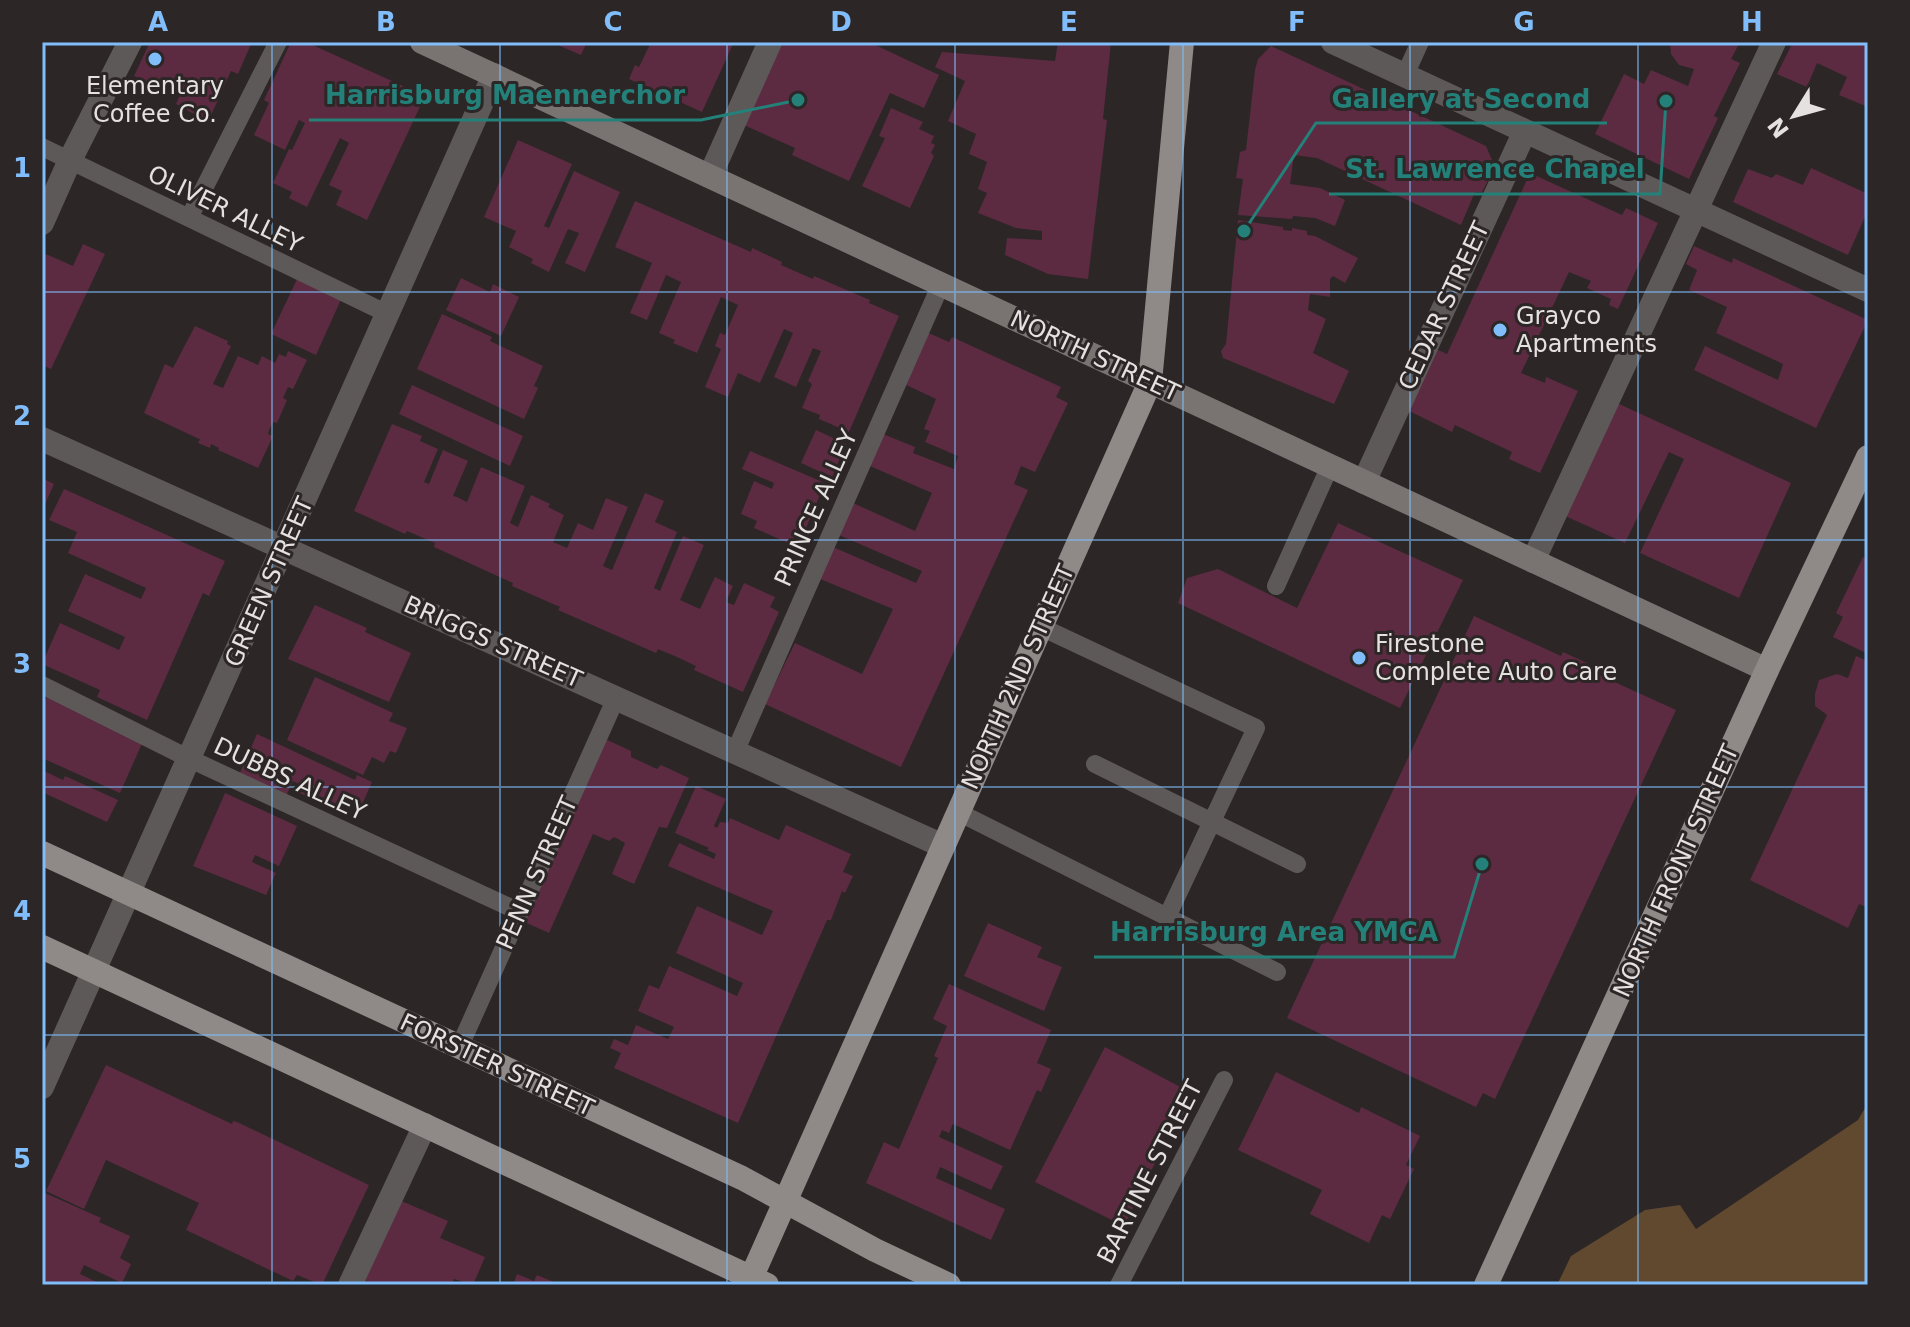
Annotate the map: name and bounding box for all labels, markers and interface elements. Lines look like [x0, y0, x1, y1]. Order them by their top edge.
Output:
text: A [148, 7, 168, 37]
text: B [376, 7, 396, 37]
text: C [603, 7, 623, 37]
text: D [830, 7, 852, 37]
text: E [1060, 7, 1078, 37]
text: F [1288, 7, 1306, 37]
text: G [1513, 7, 1535, 37]
text: H [1741, 7, 1763, 37]
marker: Elementary Coffee Co. [146, 50, 164, 68]
callout: Harrisburg Maennerchor [309, 70, 701, 120]
place label: Elementary Coffee Co. [86, 72, 224, 128]
callout: Gallery at Second [1316, 73, 1607, 123]
north arrow [1754, 76, 1834, 156]
text: Harrisburg Maennerchor [325, 80, 685, 110]
text: Gallery at Second [1332, 84, 1590, 114]
text: N [1763, 113, 1794, 143]
callout: St. Lawrence Chapel [1329, 144, 1660, 194]
text: 1 [13, 153, 31, 183]
text: St. Lawrence Chapel [1345, 154, 1645, 184]
street label: OLIVER ALLEY [143, 160, 307, 259]
street label: CEDAR STREET [1393, 217, 1495, 395]
place label: Grayco Apartments [1516, 302, 1657, 358]
street label: NORTH STREET [1006, 305, 1184, 408]
marker: Grayco Apartments [1491, 321, 1509, 339]
text: 2 [13, 401, 31, 431]
street label: PRINCE ALLEY [769, 425, 863, 591]
street label: GREEN STREET [219, 493, 319, 671]
street label: NORTH 2ND STREET [956, 560, 1080, 794]
street label: BRIGGS STREET [400, 590, 587, 694]
place label: Firestone Complete Auto Care [1375, 630, 1617, 686]
text: 3 [13, 649, 31, 679]
marker: Firestone Complete Auto Care [1350, 649, 1368, 667]
street label: DUBBS ALLEY [210, 732, 371, 827]
street label: NORTH FRONT STREET [1608, 740, 1745, 1002]
street label: PENN STREET [491, 792, 583, 954]
text: 4 [13, 896, 31, 926]
callout: Harrisburg Area YMCA [1094, 907, 1454, 957]
text: Harrisburg Area YMCA [1110, 917, 1438, 947]
street label: FORSTER STREET [396, 1008, 599, 1122]
street label: BARTINE STREET [1092, 1075, 1208, 1268]
text: 5 [13, 1144, 31, 1174]

